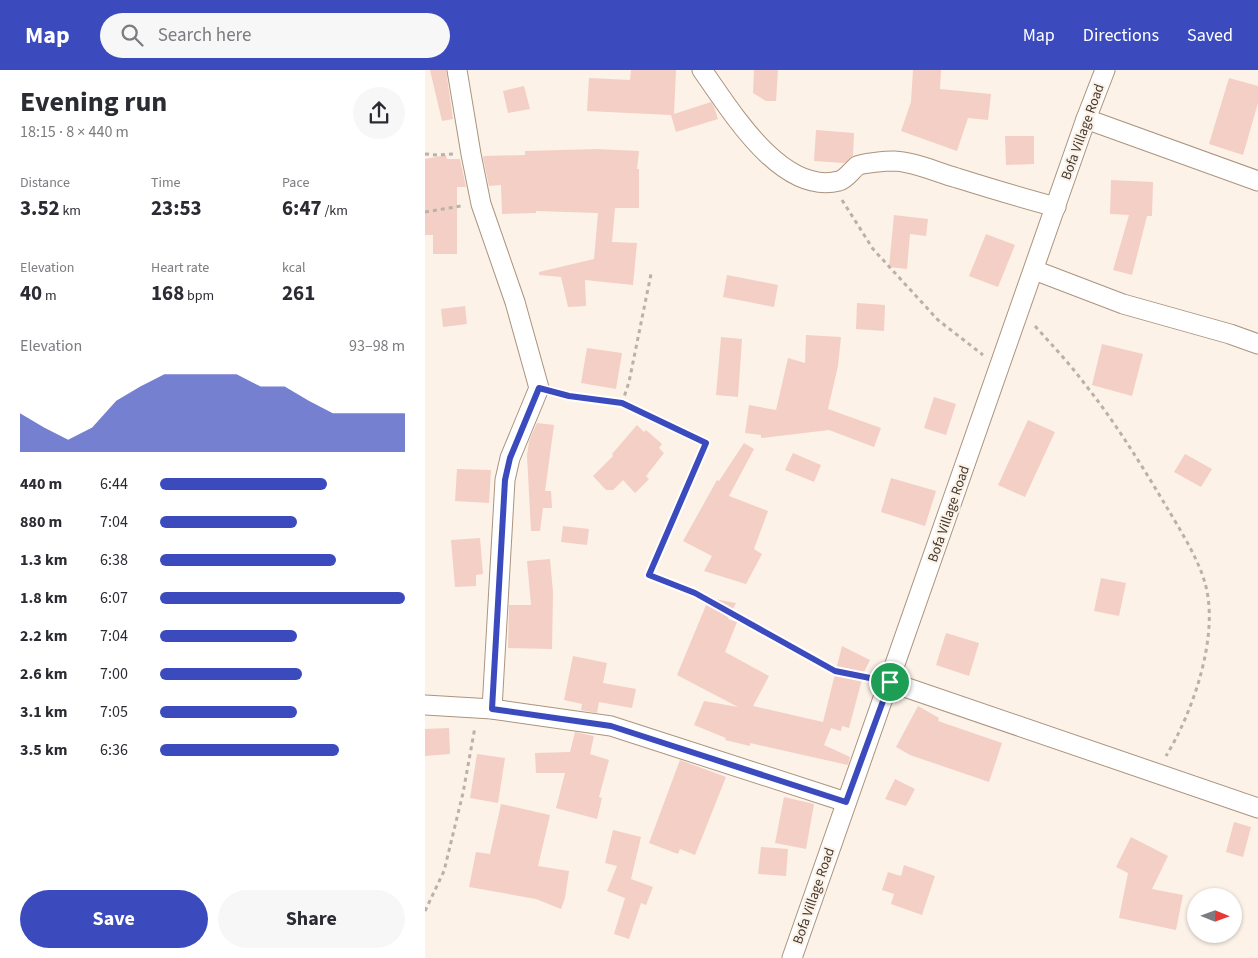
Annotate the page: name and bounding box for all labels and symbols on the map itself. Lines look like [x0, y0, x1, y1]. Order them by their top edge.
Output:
street label: Bofa Village Road [1056, 81, 1110, 183]
street label: Bofa Village Road [923, 463, 975, 565]
pin [869, 661, 911, 703]
street label: Bofa Village Road [788, 845, 840, 947]
north arrow [1187, 888, 1243, 942]

